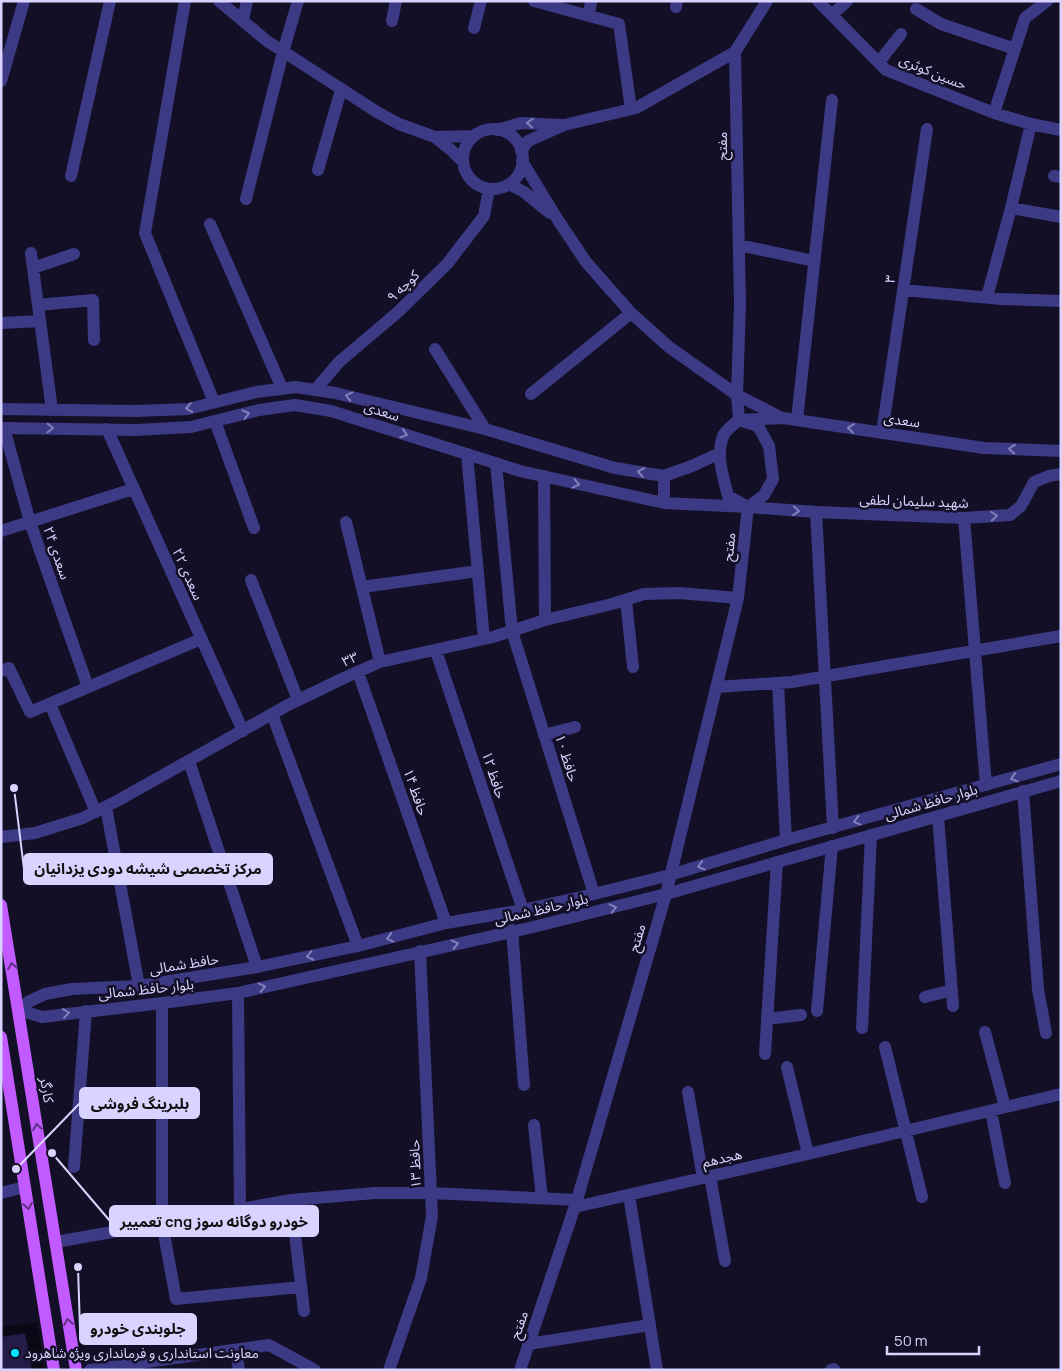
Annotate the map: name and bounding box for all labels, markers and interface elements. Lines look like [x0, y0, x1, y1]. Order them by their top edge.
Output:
street label: حسین کوثری [897, 49, 970, 94]
one-way arrow [526, 118, 534, 129]
street label: مفتح [712, 132, 733, 160]
street label: کوچه ۹ [382, 265, 424, 307]
street label: ۳ [880, 274, 899, 284]
one-way arrow [344, 391, 353, 402]
street label: سعدی [362, 396, 402, 425]
one-way arrow [185, 402, 194, 412]
street label: سعدی [883, 408, 921, 431]
one-way arrow [241, 409, 249, 419]
one-way arrow [46, 423, 54, 433]
one-way arrow [847, 423, 855, 434]
one-way arrow [399, 428, 407, 438]
one-way arrow [1008, 444, 1016, 455]
one-way arrow [637, 468, 645, 478]
one-way arrow [572, 478, 581, 488]
street label: شهید سلیمان لطفی [859, 489, 969, 512]
one-way arrow [793, 505, 801, 516]
one-way arrow [990, 511, 998, 522]
street label: سعدی ۲۴ [40, 524, 75, 582]
street label: مفتح [718, 532, 741, 562]
street label: سعدی ۲۲ [169, 545, 208, 603]
street label: ۳۳ [339, 647, 361, 670]
street label: حافظ ۱۰ [551, 732, 584, 784]
street label: حافظ ۱۲ [478, 749, 511, 801]
street label: حافظ ۱۴ [400, 766, 433, 818]
one-way arrow [1010, 772, 1018, 782]
street label: بلوار حافظ شمالی [882, 779, 980, 824]
one-way arrow [854, 816, 862, 826]
callout: مرکز تخصصی شیشه دودی یزدانیان [24, 854, 272, 884]
text: مرکز تخصصی شیشه دودی یزدانیان [34, 858, 262, 879]
one-way arrow [697, 860, 706, 870]
street label: بلوار حافظ شمالی [492, 888, 590, 929]
one-way arrow [609, 903, 617, 913]
street label: مفتح [623, 922, 652, 955]
one-way arrow [385, 932, 394, 943]
one-way arrow [450, 939, 459, 950]
street label: حافظ شمالی [148, 949, 220, 978]
one-way arrow [306, 950, 314, 961]
one-way arrow [7, 962, 17, 970]
street label: بلوار حافظ شمالی [97, 974, 195, 1003]
one-way arrow [258, 982, 266, 993]
one-way arrow [62, 1009, 71, 1019]
street label: کارگر [36, 1075, 59, 1104]
callout: بلبرینگ فروشی [80, 1088, 199, 1118]
text: بلبرینگ فروشی [91, 1093, 189, 1114]
one-way arrow [33, 1122, 43, 1131]
street label: حافظ ۱۳ [404, 1139, 425, 1189]
street label: هجدهم [700, 1144, 744, 1173]
one-way arrow [23, 1202, 33, 1211]
callout: تعمییر cng خودرو دوگانه سوز [110, 1206, 318, 1236]
text: تعمییر cng خودرو دوگانه سوز [119, 1211, 309, 1232]
street label: مفتح [505, 1308, 534, 1342]
callout: جلوبندی خودرو [80, 1314, 196, 1344]
one-way arrow [64, 1317, 74, 1326]
text: جلوبندی خودرو [90, 1318, 186, 1339]
scale bar [887, 1324, 980, 1356]
text: 50 m [894, 1330, 928, 1351]
place label: معاونت استانداری و فرمانداری ویژه شاهرود [25, 1343, 259, 1362]
marker: معاونت استانداری و فرمانداری ویژه شاهرود [9, 1347, 21, 1359]

